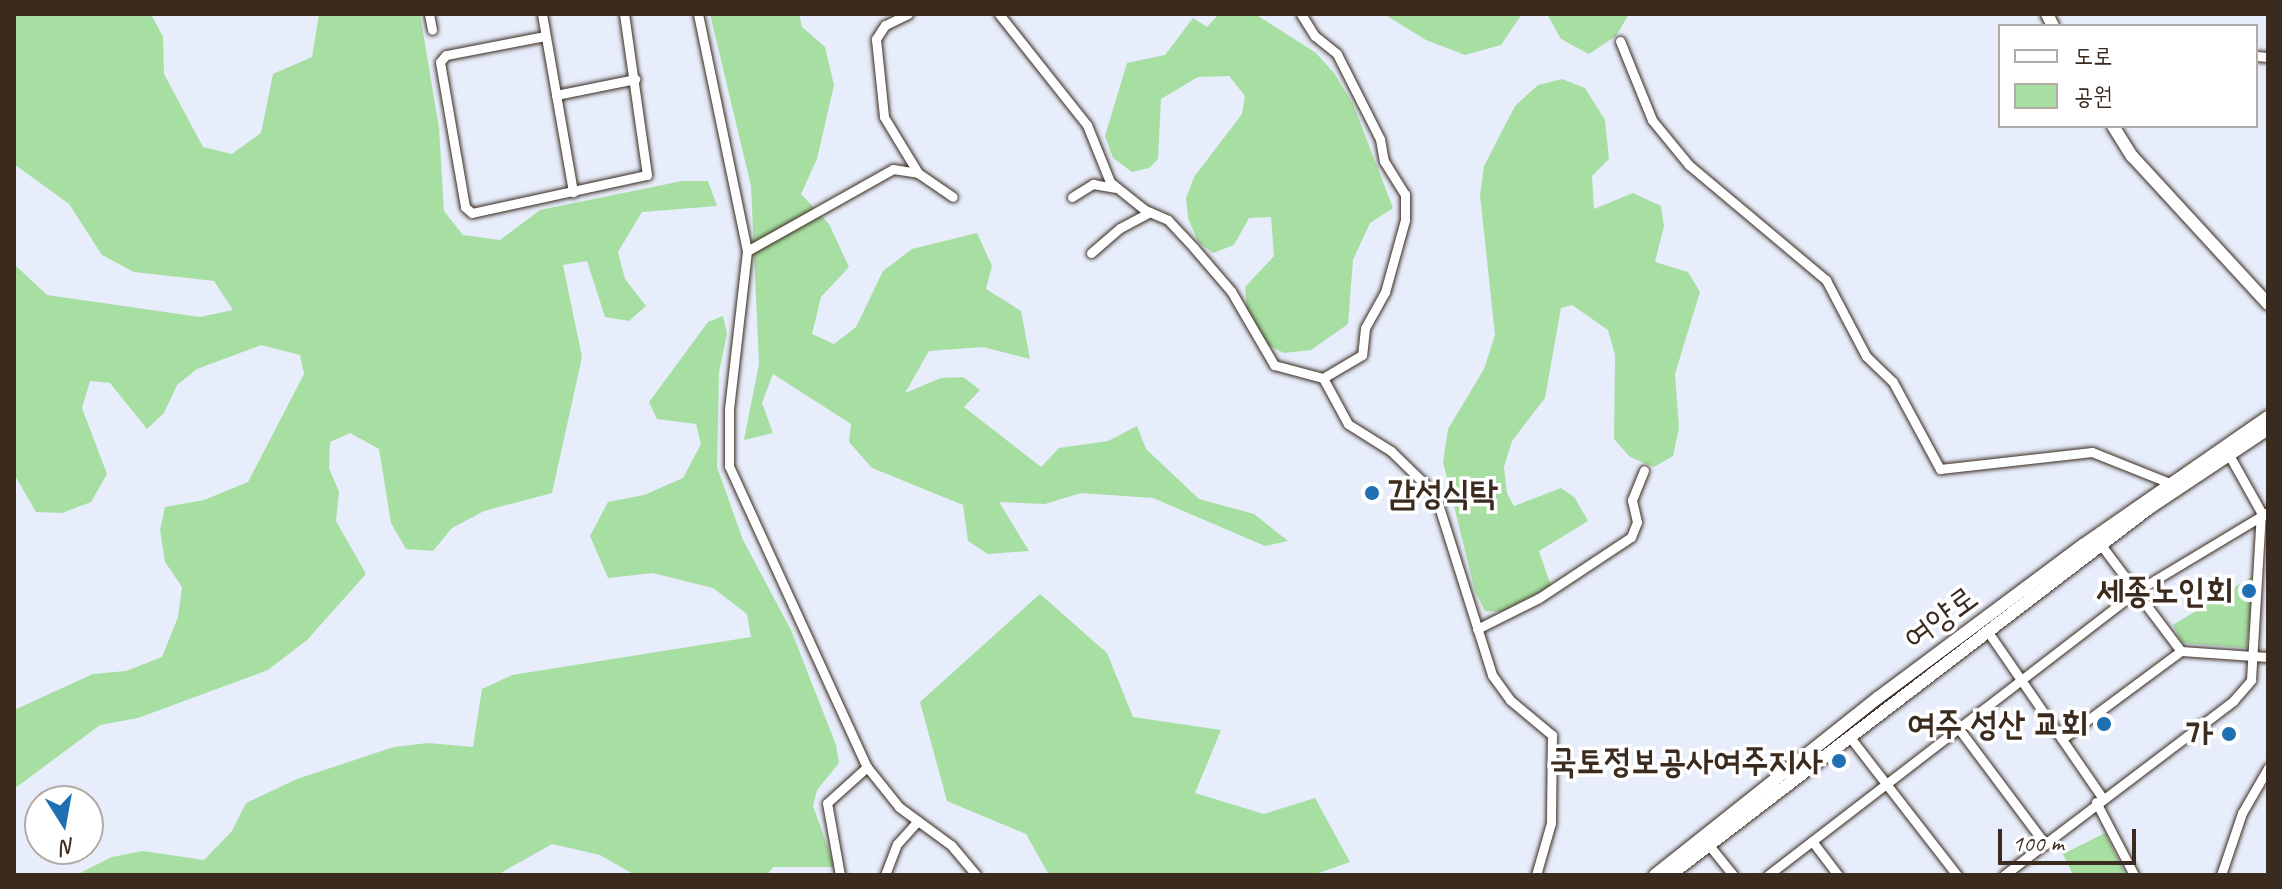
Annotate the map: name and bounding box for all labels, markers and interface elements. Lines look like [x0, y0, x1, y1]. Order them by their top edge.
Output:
legend [1998, 24, 2258, 128]
text: 도로 [2074, 41, 2113, 71]
text: 공원 [2074, 81, 2113, 111]
place label: 감성식탁 [1388, 473, 1497, 513]
marker: 감성식탁 [1363, 484, 1381, 502]
place label: 세종노인회 [2096, 571, 2233, 611]
street label: 여양로 [1895, 576, 1985, 658]
marker: 세종노인회 [2240, 582, 2258, 600]
place label: 여주 성산 교회 [1907, 704, 2088, 744]
place label: 가 [2186, 714, 2213, 754]
marker: 여주 성산 교회 [2095, 715, 2113, 733]
marker: 가 [2220, 725, 2238, 743]
place label: 국토정보공사여주지사 [1549, 741, 1823, 781]
marker: 국토정보공사여주지사 [1830, 752, 1848, 770]
north arrow [24, 785, 104, 865]
scale bar [2002, 813, 2140, 863]
text: 100 m [2012, 828, 2064, 858]
text: N [59, 832, 78, 862]

